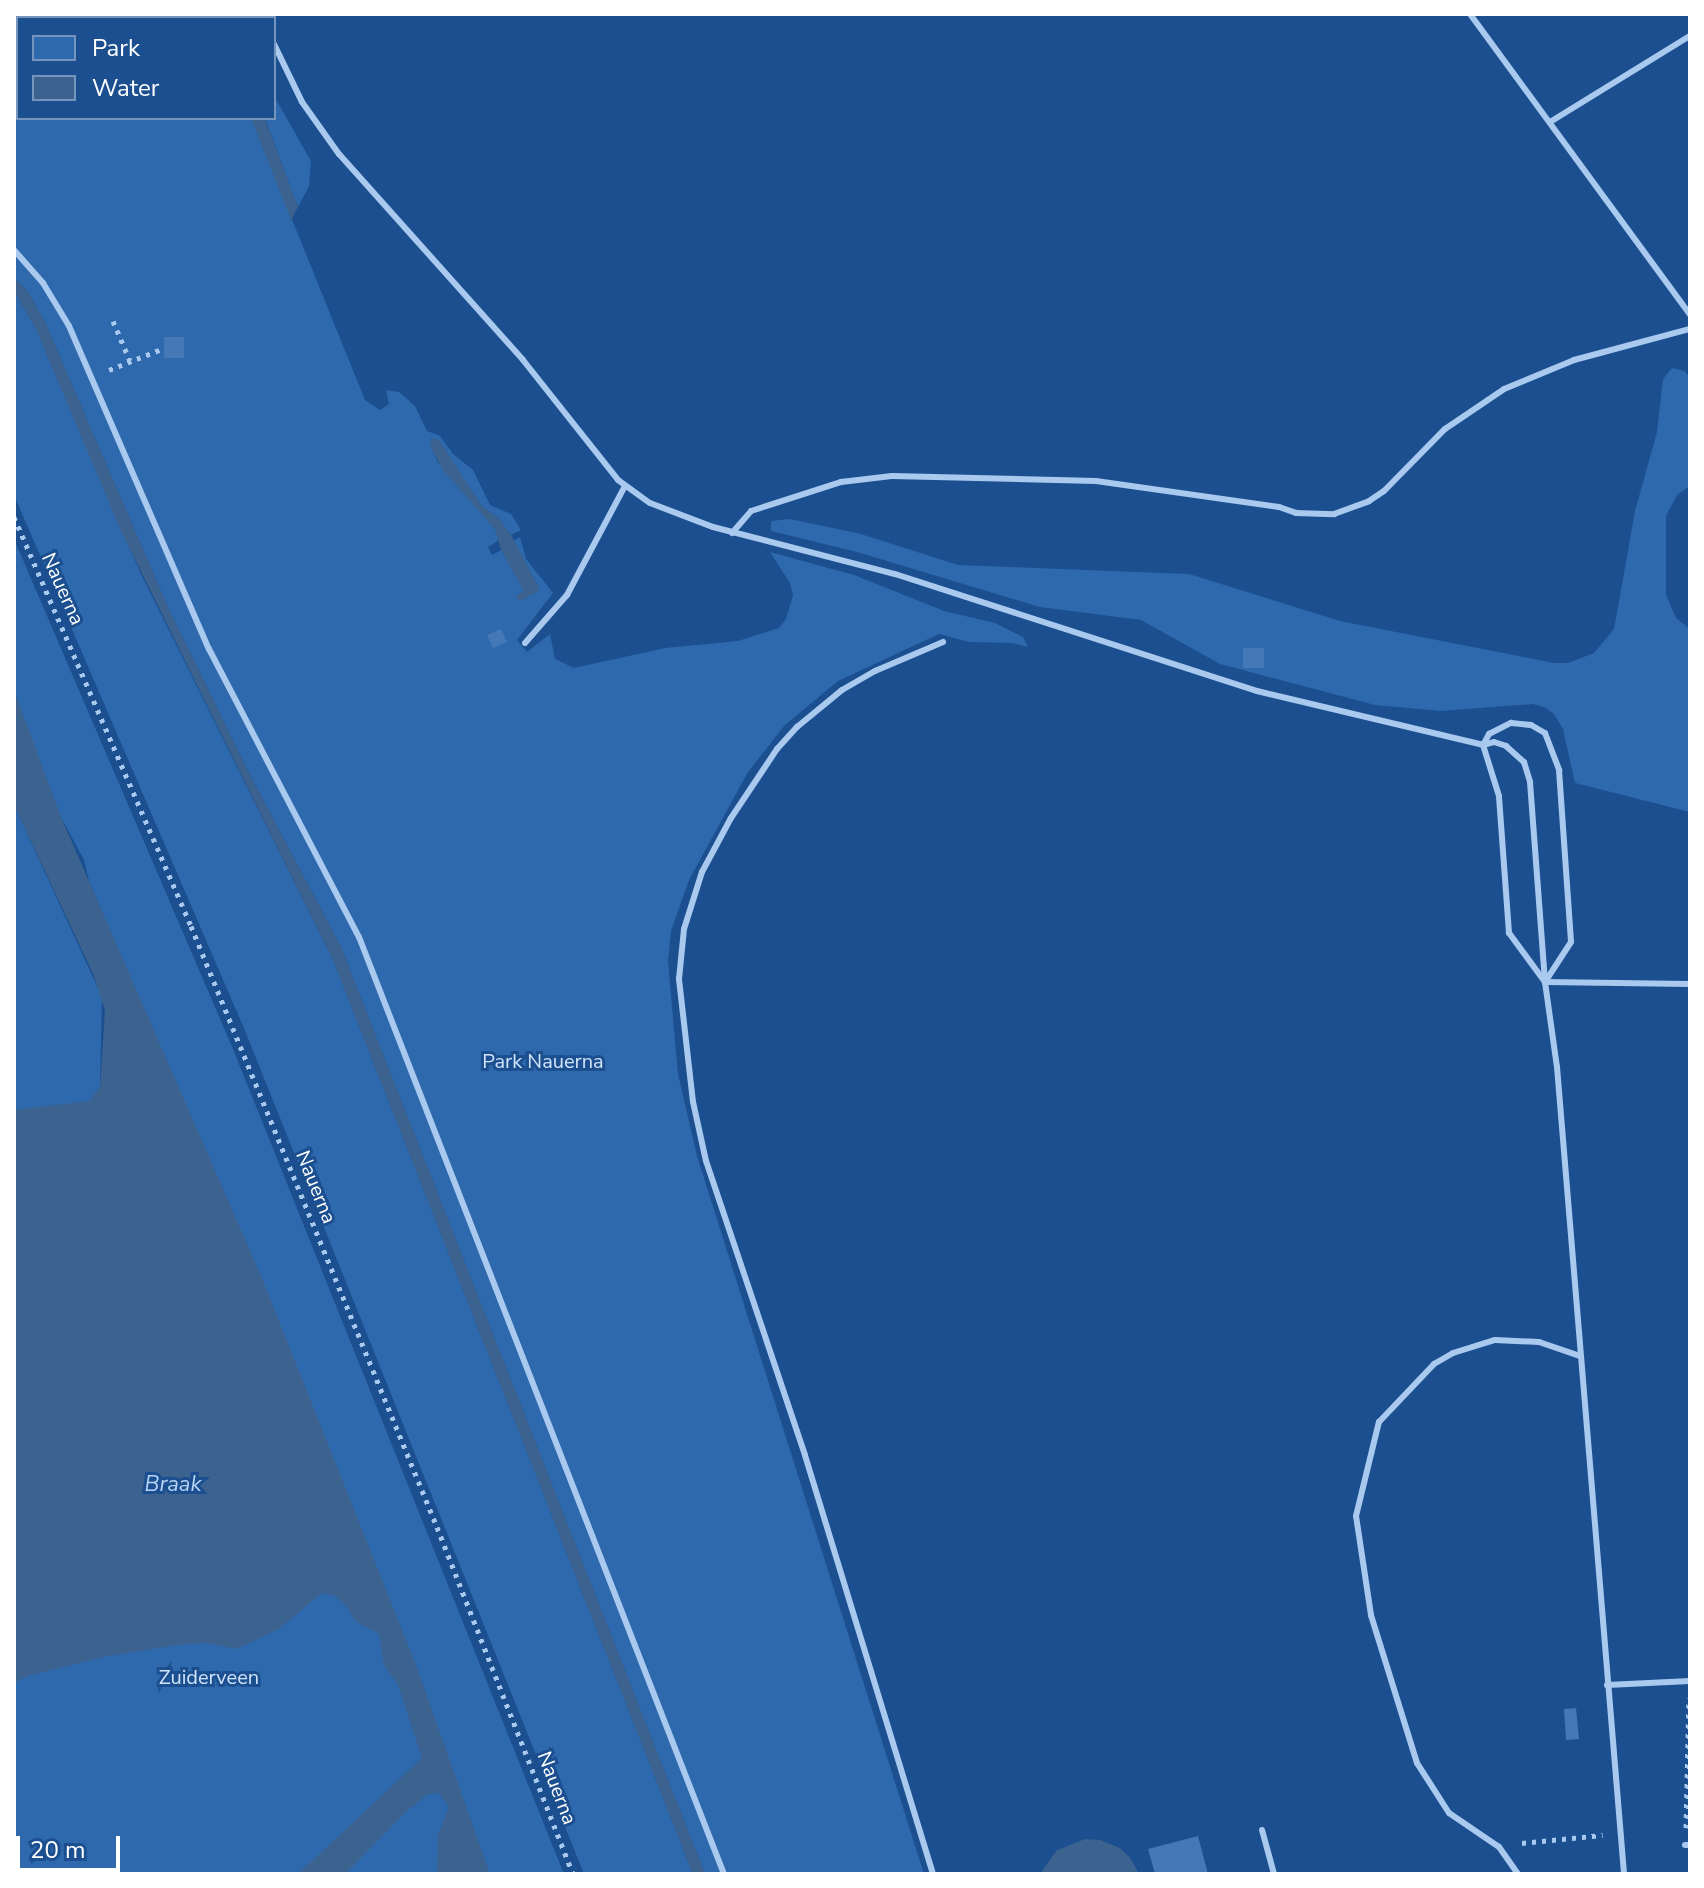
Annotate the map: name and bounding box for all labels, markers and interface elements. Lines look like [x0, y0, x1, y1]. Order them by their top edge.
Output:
legend [16, 16, 276, 120]
text: Park [92, 32, 140, 64]
text: Water [92, 72, 159, 104]
street label: Nauerna [37, 549, 89, 629]
park label: Park Nauerna [482, 1049, 604, 1073]
street label: Nauerna [291, 1147, 341, 1227]
water label: Braak [145, 1472, 201, 1498]
park label: Zuiderveen [159, 1665, 259, 1689]
street label: Nauerna [532, 1748, 582, 1828]
scale bar [20, 1820, 124, 1870]
text: 20 m [30, 1834, 86, 1866]

